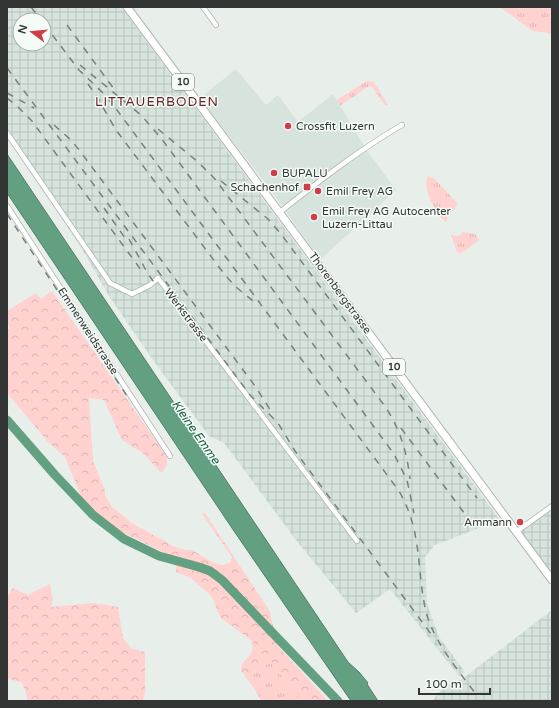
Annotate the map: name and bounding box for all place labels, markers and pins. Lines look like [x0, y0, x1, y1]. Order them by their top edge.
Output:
place label: Crossfit Luzern [296, 120, 375, 133]
marker: Crossfit Luzern [283, 121, 293, 131]
place label: BUPALU [282, 167, 328, 180]
marker: BUPALU [269, 168, 279, 178]
place label: Schachenhof [230, 181, 300, 194]
marker: Schachenhof [302, 182, 312, 192]
place label: Emil Frey AG [326, 185, 393, 198]
marker: Emil Frey AG [313, 186, 323, 196]
place label: Emil Frey AG Autocenter Luzern-Littau [322, 205, 452, 231]
marker: Emil Frey AG Autocenter Luzern-Littau [309, 212, 319, 222]
place label: Ammann [464, 516, 512, 529]
marker: Ammann [515, 517, 525, 527]

